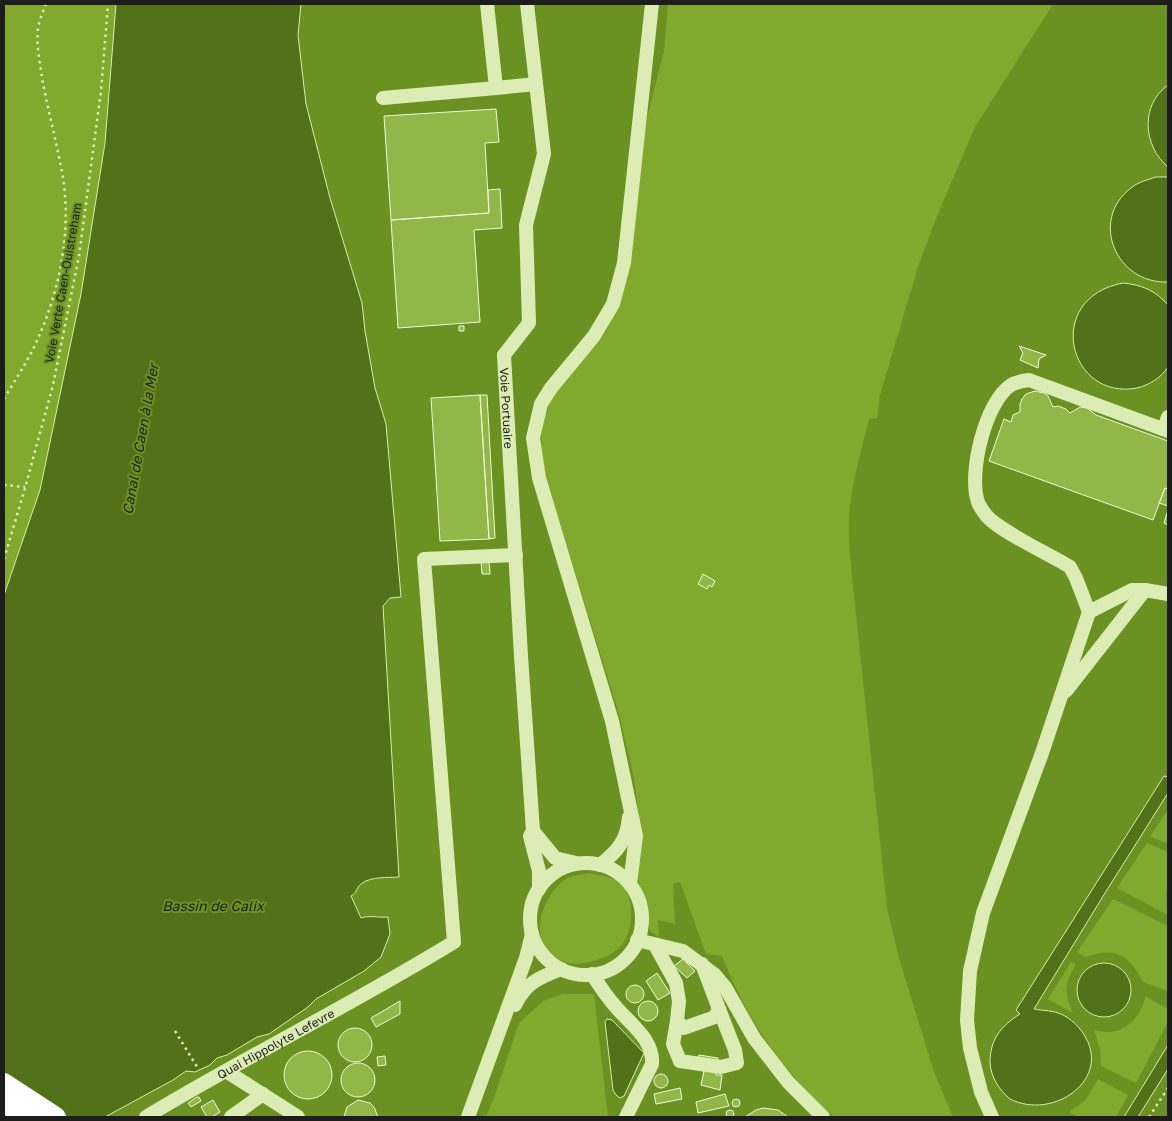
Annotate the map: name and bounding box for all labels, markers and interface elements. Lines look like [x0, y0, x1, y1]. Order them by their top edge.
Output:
street label: Voie Verte Caen-Ouistreham [42, 202, 84, 364]
water label: Canal de Caen à la Mer [118, 360, 162, 516]
street label: Voie Portuaire [497, 367, 517, 449]
water label: Bassin de Calix [162, 897, 266, 914]
street label: Quai Hippolyte Lefevre [214, 1005, 337, 1082]

